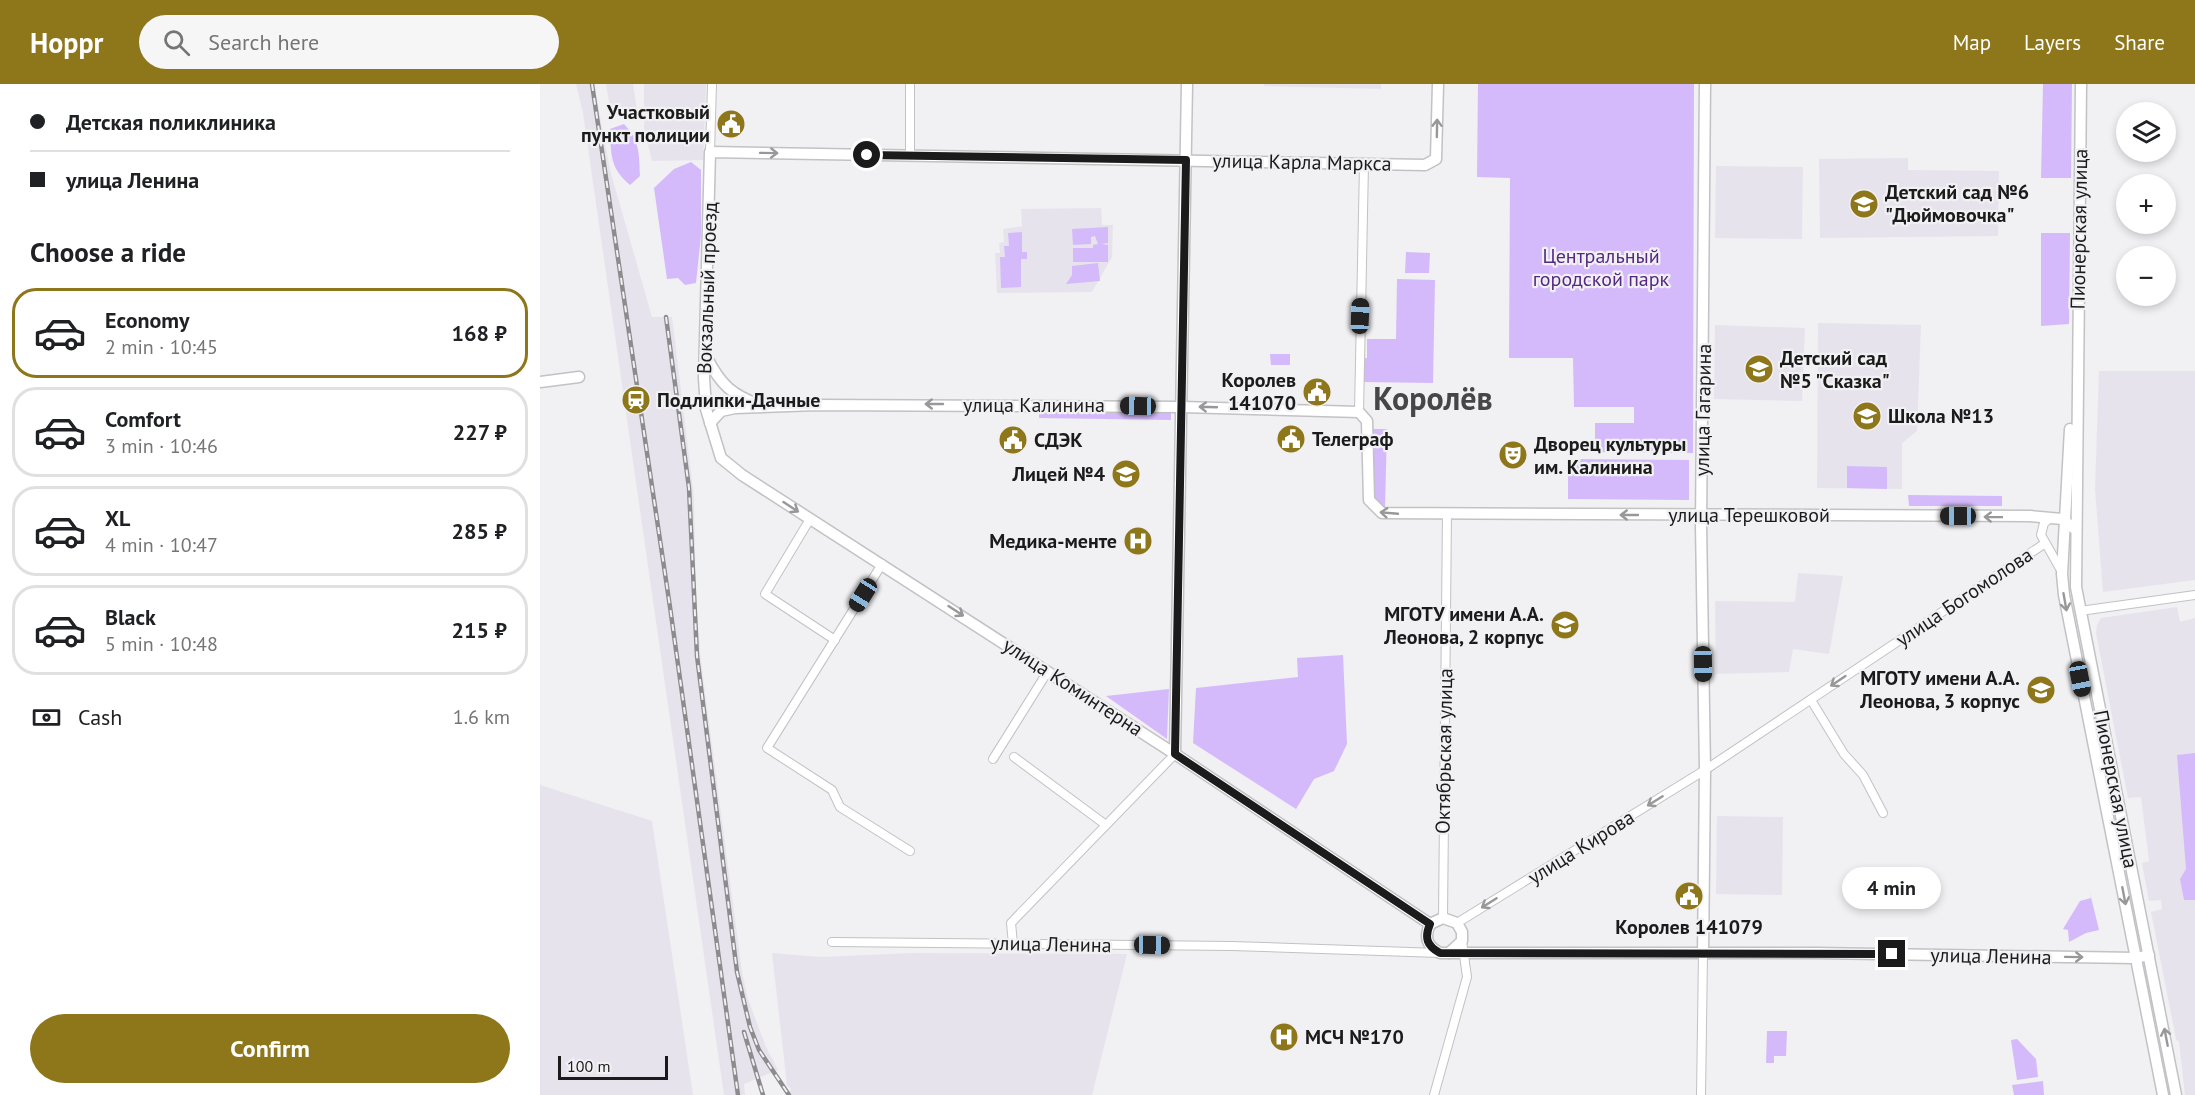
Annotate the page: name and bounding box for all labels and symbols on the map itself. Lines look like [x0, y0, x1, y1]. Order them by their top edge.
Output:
place label: Участковый пункт полиции [581, 99, 710, 148]
public building icon: Участковый пункт полиции [715, 108, 747, 140]
one-way arrow [1431, 118, 1443, 138]
route start [853, 141, 880, 168]
one-way arrow [758, 147, 778, 159]
street label: улица Карла Маркса [1212, 147, 1392, 177]
street label: Пионерская улица [2065, 148, 2093, 310]
place label: Детский сад №6 "Дюймовочка" [1885, 179, 2029, 228]
school or university icon: Детский сад №6 "Дюймовочка" [1848, 188, 1880, 220]
street label: Вокзальный проезд [691, 201, 723, 375]
park label: Центральный городской парк [1533, 243, 1670, 292]
car [1350, 298, 1370, 334]
street label: улица Гагарина [1689, 344, 1717, 476]
place label: Детский сад №5 "Сказка" [1780, 345, 1890, 394]
school or university icon: Детский сад №5 "Сказка" [1743, 353, 1775, 385]
place label: Королев 141070 [1221, 367, 1296, 416]
public building icon: Королев 141070 [1301, 376, 1333, 408]
district label: Королёв [1373, 377, 1493, 419]
station icon: Подлипки-Дачные [620, 384, 652, 416]
place label: Подлипки-Дачные [657, 387, 821, 413]
street label: улица Калинина [963, 392, 1105, 418]
car [1120, 397, 1156, 415]
one-way arrow [924, 398, 944, 410]
school or university icon: Школа №13 [1851, 400, 1883, 432]
one-way arrow [1198, 402, 1218, 413]
place label: Школа №13 [1888, 403, 1994, 429]
public building icon: Телеграф [1275, 423, 1307, 455]
public building icon: СДЭК [997, 424, 1029, 456]
place label: Телеграф [1312, 426, 1393, 452]
place label: СДЭК [1034, 427, 1083, 453]
place label: Дворец культуры им. Калинина [1534, 431, 1686, 480]
theatre icon: Дворец культуры им. Калинина [1497, 439, 1529, 471]
school or university icon: Лицей №4 [1110, 458, 1142, 490]
place label: Лицей №4 [1011, 461, 1106, 487]
one-way arrow [782, 501, 799, 513]
street label: улица Терешковой [1668, 502, 1830, 528]
one-way arrow [1380, 507, 1399, 518]
car [1940, 507, 1976, 525]
one-way arrow [1619, 509, 1639, 521]
one-way arrow [1983, 511, 2003, 522]
hospital icon: Медика-менте [1122, 525, 1154, 557]
place label: Медика-менте [989, 528, 1117, 554]
street label: улица Богомолова [1890, 542, 2038, 652]
car [846, 575, 880, 615]
one-way arrow [2060, 592, 2071, 612]
place label: МГОТУ имени А.А. Леонова, 2 корпус [1383, 601, 1544, 650]
one-way arrow [947, 605, 964, 618]
school or university icon: МГОТУ имени А.А. Леонова, 2 корпус [1549, 609, 1581, 641]
street label: улица Коминтерна [998, 632, 1148, 742]
car [1694, 646, 1712, 682]
car [2068, 660, 2092, 698]
place label: МГОТУ имени А.А. Леонова, 3 корпус [1859, 665, 2020, 714]
street label: Октябрьская улица [1430, 668, 1458, 834]
school or university icon: МГОТУ имени А.А. Леонова, 3 корпус [2025, 674, 2057, 706]
one-way arrow [1830, 676, 1847, 688]
street label: Пионерская улица [2088, 708, 2144, 870]
one-way arrow [1647, 795, 1664, 807]
street label: улица Кирова [1523, 804, 1639, 890]
callout: 4 min [1842, 867, 1942, 909]
public building icon: Королев 141079 [1673, 880, 1705, 912]
one-way arrow [2119, 886, 2130, 906]
one-way arrow [1481, 898, 1498, 910]
place label: Королев 141079 [1615, 914, 1763, 940]
street label: улица Ленина [990, 930, 1112, 958]
car [1134, 936, 1170, 954]
route end [1878, 940, 1905, 967]
street label: улица Ленина [1930, 942, 2052, 970]
one-way arrow [2063, 951, 2083, 963]
hospital icon: МСЧ №170 [1268, 1021, 1300, 1053]
place label: МСЧ №170 [1305, 1024, 1404, 1050]
one-way arrow [2160, 1028, 2171, 1048]
scale bar [558, 1053, 668, 1080]

